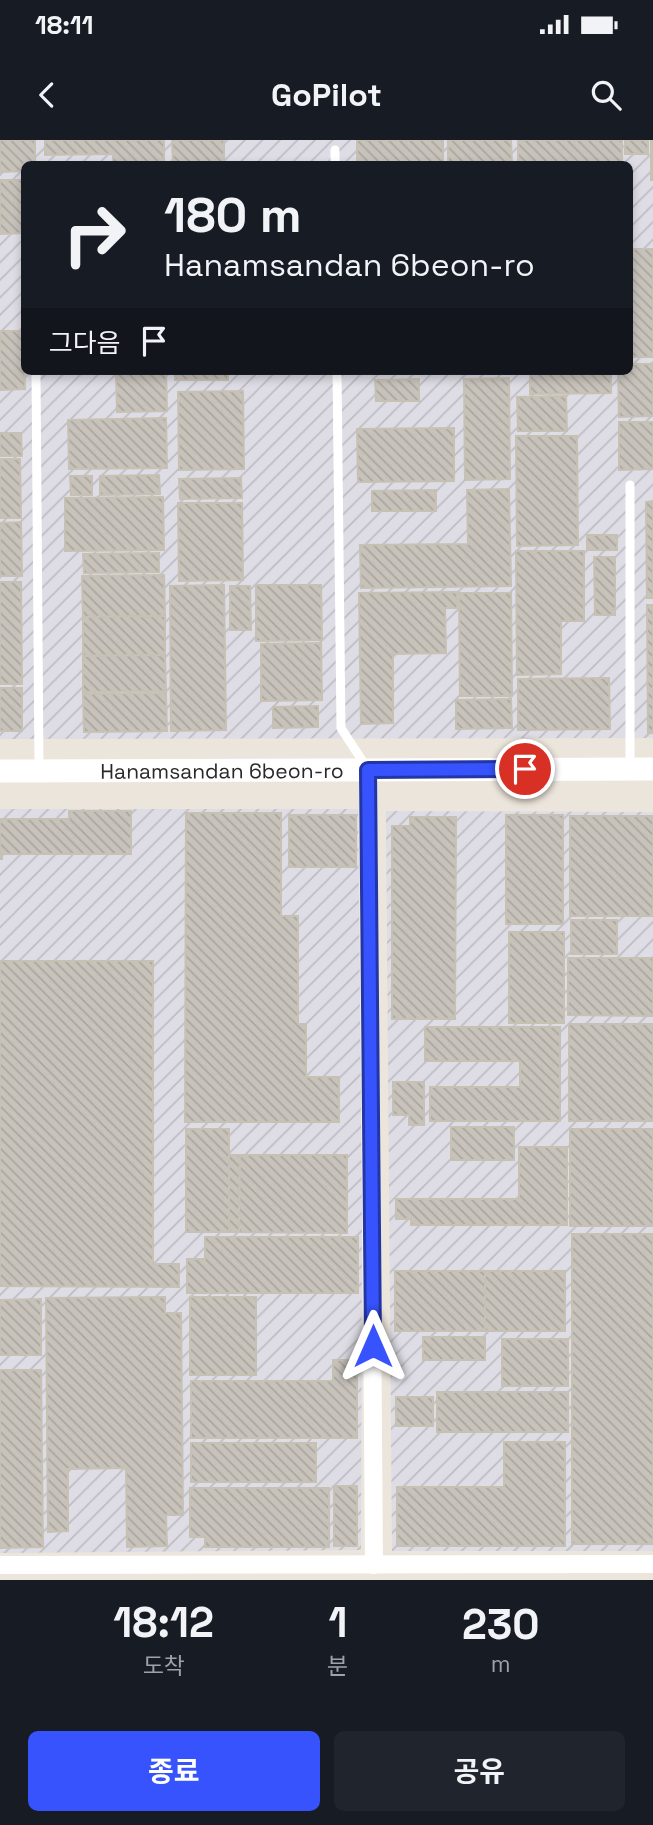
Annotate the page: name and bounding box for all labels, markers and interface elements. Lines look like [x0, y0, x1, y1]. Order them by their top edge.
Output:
text: 18:11 [35, 8, 94, 42]
text: GoPilot [271, 75, 382, 115]
icon: back [28, 76, 66, 114]
icon: search [587, 76, 625, 114]
text: 180 m [164, 184, 302, 246]
icon: right [49, 189, 140, 280]
text: Hanamsandan 6beon-ro [164, 245, 535, 285]
icon: arrive [135, 322, 173, 360]
text: 그다음 [49, 326, 121, 360]
pin [495, 739, 555, 799]
icon: arrive [506, 750, 544, 788]
street label: Hanamsandan 6beon-ro [100, 756, 344, 784]
position arrow [336, 1309, 410, 1383]
text: 18:12 [113, 1596, 214, 1649]
text: 1 [328, 1596, 347, 1649]
text: 230 [462, 1598, 540, 1651]
text: m [491, 1649, 511, 1679]
text: 도착 [143, 1651, 185, 1681]
text: 분 [327, 1651, 349, 1681]
button: 종료 [28, 1731, 320, 1811]
button: 공유 [334, 1731, 625, 1811]

